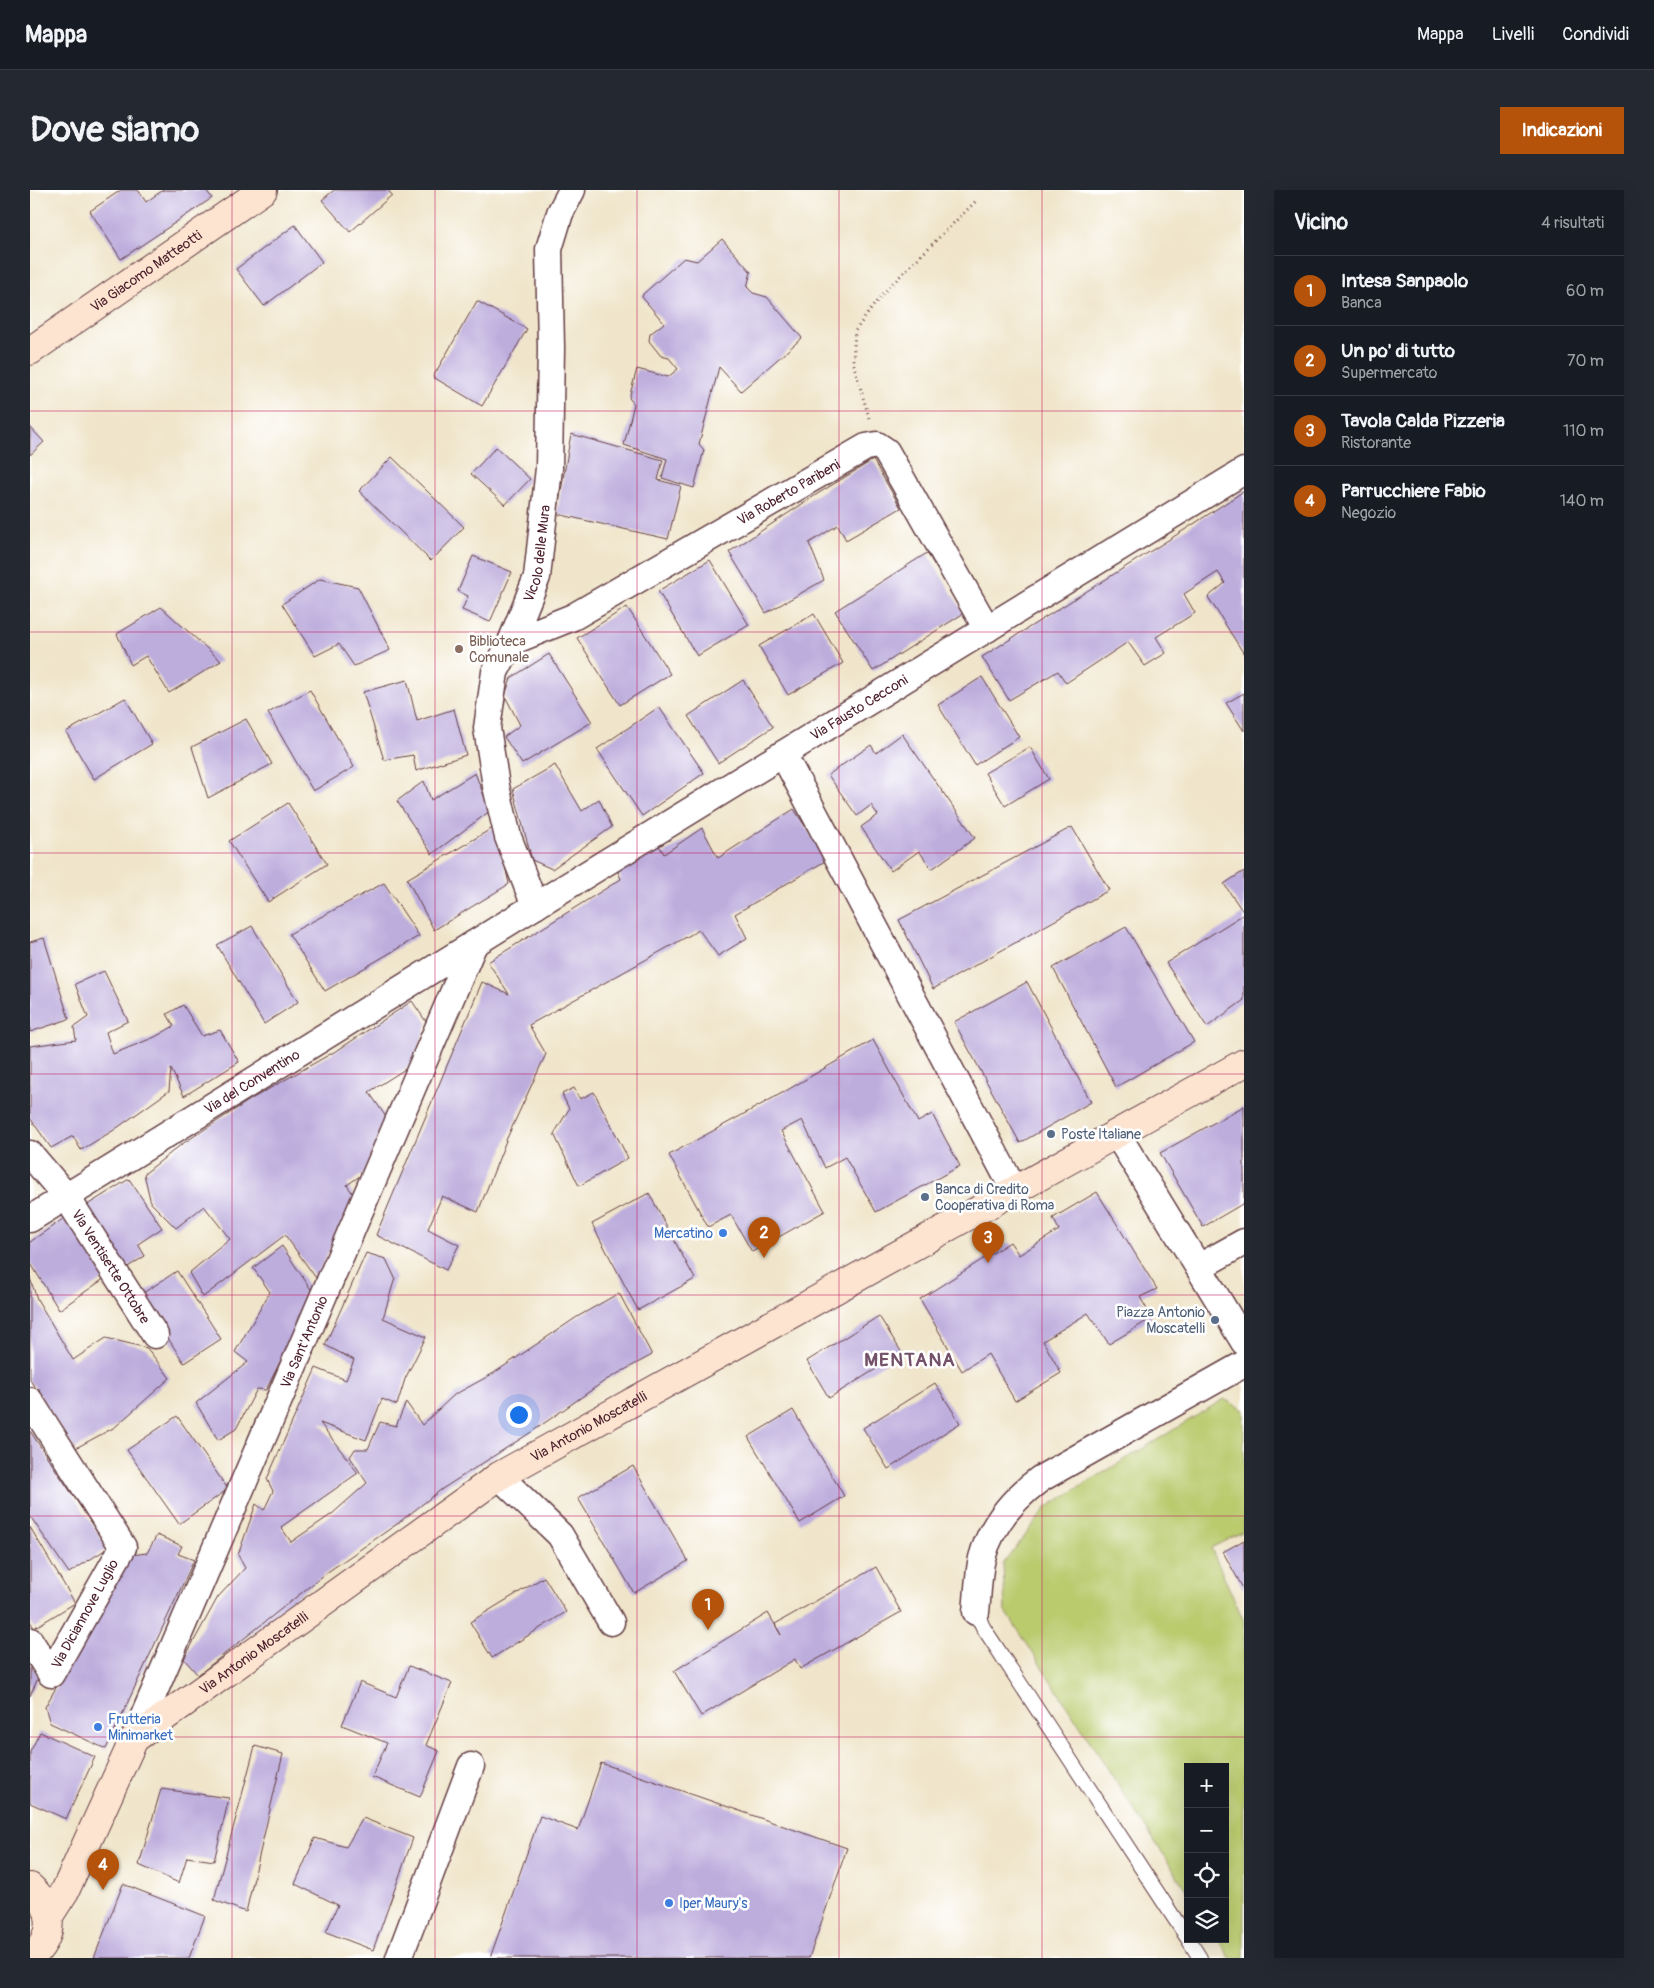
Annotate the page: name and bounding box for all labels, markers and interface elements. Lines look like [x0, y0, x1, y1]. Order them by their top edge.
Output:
text: Mappa [25, 20, 87, 49]
text: Mappa [1417, 23, 1464, 46]
text: Livelli [1492, 23, 1534, 46]
text: Condividi [1562, 23, 1629, 46]
button: Indicazioni [1500, 107, 1624, 154]
text: Dove siamo [30, 108, 199, 152]
text: Vicino [1294, 209, 1348, 236]
text: 4 risultati [1541, 213, 1604, 233]
street label: Via Giacomo Matteotti [87, 226, 205, 315]
text: Intesa Sanpaolo [1341, 269, 1468, 293]
text: 1 [1307, 281, 1313, 301]
text: 60 m [1566, 281, 1604, 301]
text: Banca [1341, 293, 1382, 313]
text: Un po' di tutto [1341, 339, 1455, 363]
text: 2 [1306, 351, 1314, 371]
text: 70 m [1567, 351, 1604, 371]
text: Supermercato [1341, 363, 1437, 383]
text: Tavola Calda Pizzeria [1341, 409, 1505, 433]
text: 3 [1306, 421, 1314, 441]
text: 110 m [1563, 421, 1604, 441]
text: Ristorante [1341, 433, 1411, 453]
street label: Via Roberto Paribeni [734, 455, 843, 528]
text: Parrucchiere Fabio [1341, 479, 1486, 503]
text: 4 [1305, 491, 1315, 511]
text: 140 m [1560, 491, 1604, 511]
text: Negozio [1341, 503, 1396, 523]
street label: Vicolo delle Mura [519, 504, 553, 604]
place label: Biblioteca Comunale [469, 633, 529, 666]
marker: Biblioteca Comunale [453, 643, 465, 655]
street label: Via Fausto Cecconi [807, 671, 911, 744]
street label: Via del Conventino [201, 1045, 303, 1117]
place label: Poste Italiane [1061, 1126, 1141, 1143]
marker: Poste Italiane [1045, 1128, 1057, 1140]
place label: Banca di Credito Cooperativa di Roma [935, 1181, 1054, 1214]
marker: Banca di Credito Cooperativa di Roma [919, 1191, 931, 1203]
street label: Via Ventisette Ottobre [68, 1206, 154, 1327]
pin: 2 [748, 1217, 780, 1258]
pin: 3 [972, 1222, 1004, 1263]
place label: Mercatino [654, 1225, 713, 1242]
marker: Mercatino [717, 1227, 729, 1239]
street label: Via Sant'Antonio [277, 1293, 331, 1391]
place label: Piazza Antonio Moscatelli [1116, 1304, 1206, 1337]
marker: Piazza Antonio Moscatelli [1209, 1314, 1221, 1326]
district label: MENTANA [864, 1348, 956, 1372]
street label: Via Antonio Moscatelli [528, 1387, 650, 1465]
your location [506, 1402, 532, 1428]
street label: Via Diciannove Luglio [48, 1556, 122, 1672]
pin: 1 [692, 1589, 724, 1630]
street label: Via Antonio Moscatelli [196, 1608, 312, 1698]
place label: Frutteria Minimarket [108, 1711, 173, 1744]
marker: Frutteria Minimarket [92, 1721, 104, 1733]
map controls [1184, 1763, 1229, 1943]
button: + [1184, 1763, 1229, 1808]
button: − [1184, 1808, 1229, 1853]
pin: 4 [87, 1849, 119, 1890]
button: locate [1184, 1853, 1229, 1898]
place label: Iper Maury's [679, 1895, 748, 1912]
marker: Iper Maury's [663, 1897, 675, 1909]
button: layers [1184, 1898, 1229, 1943]

